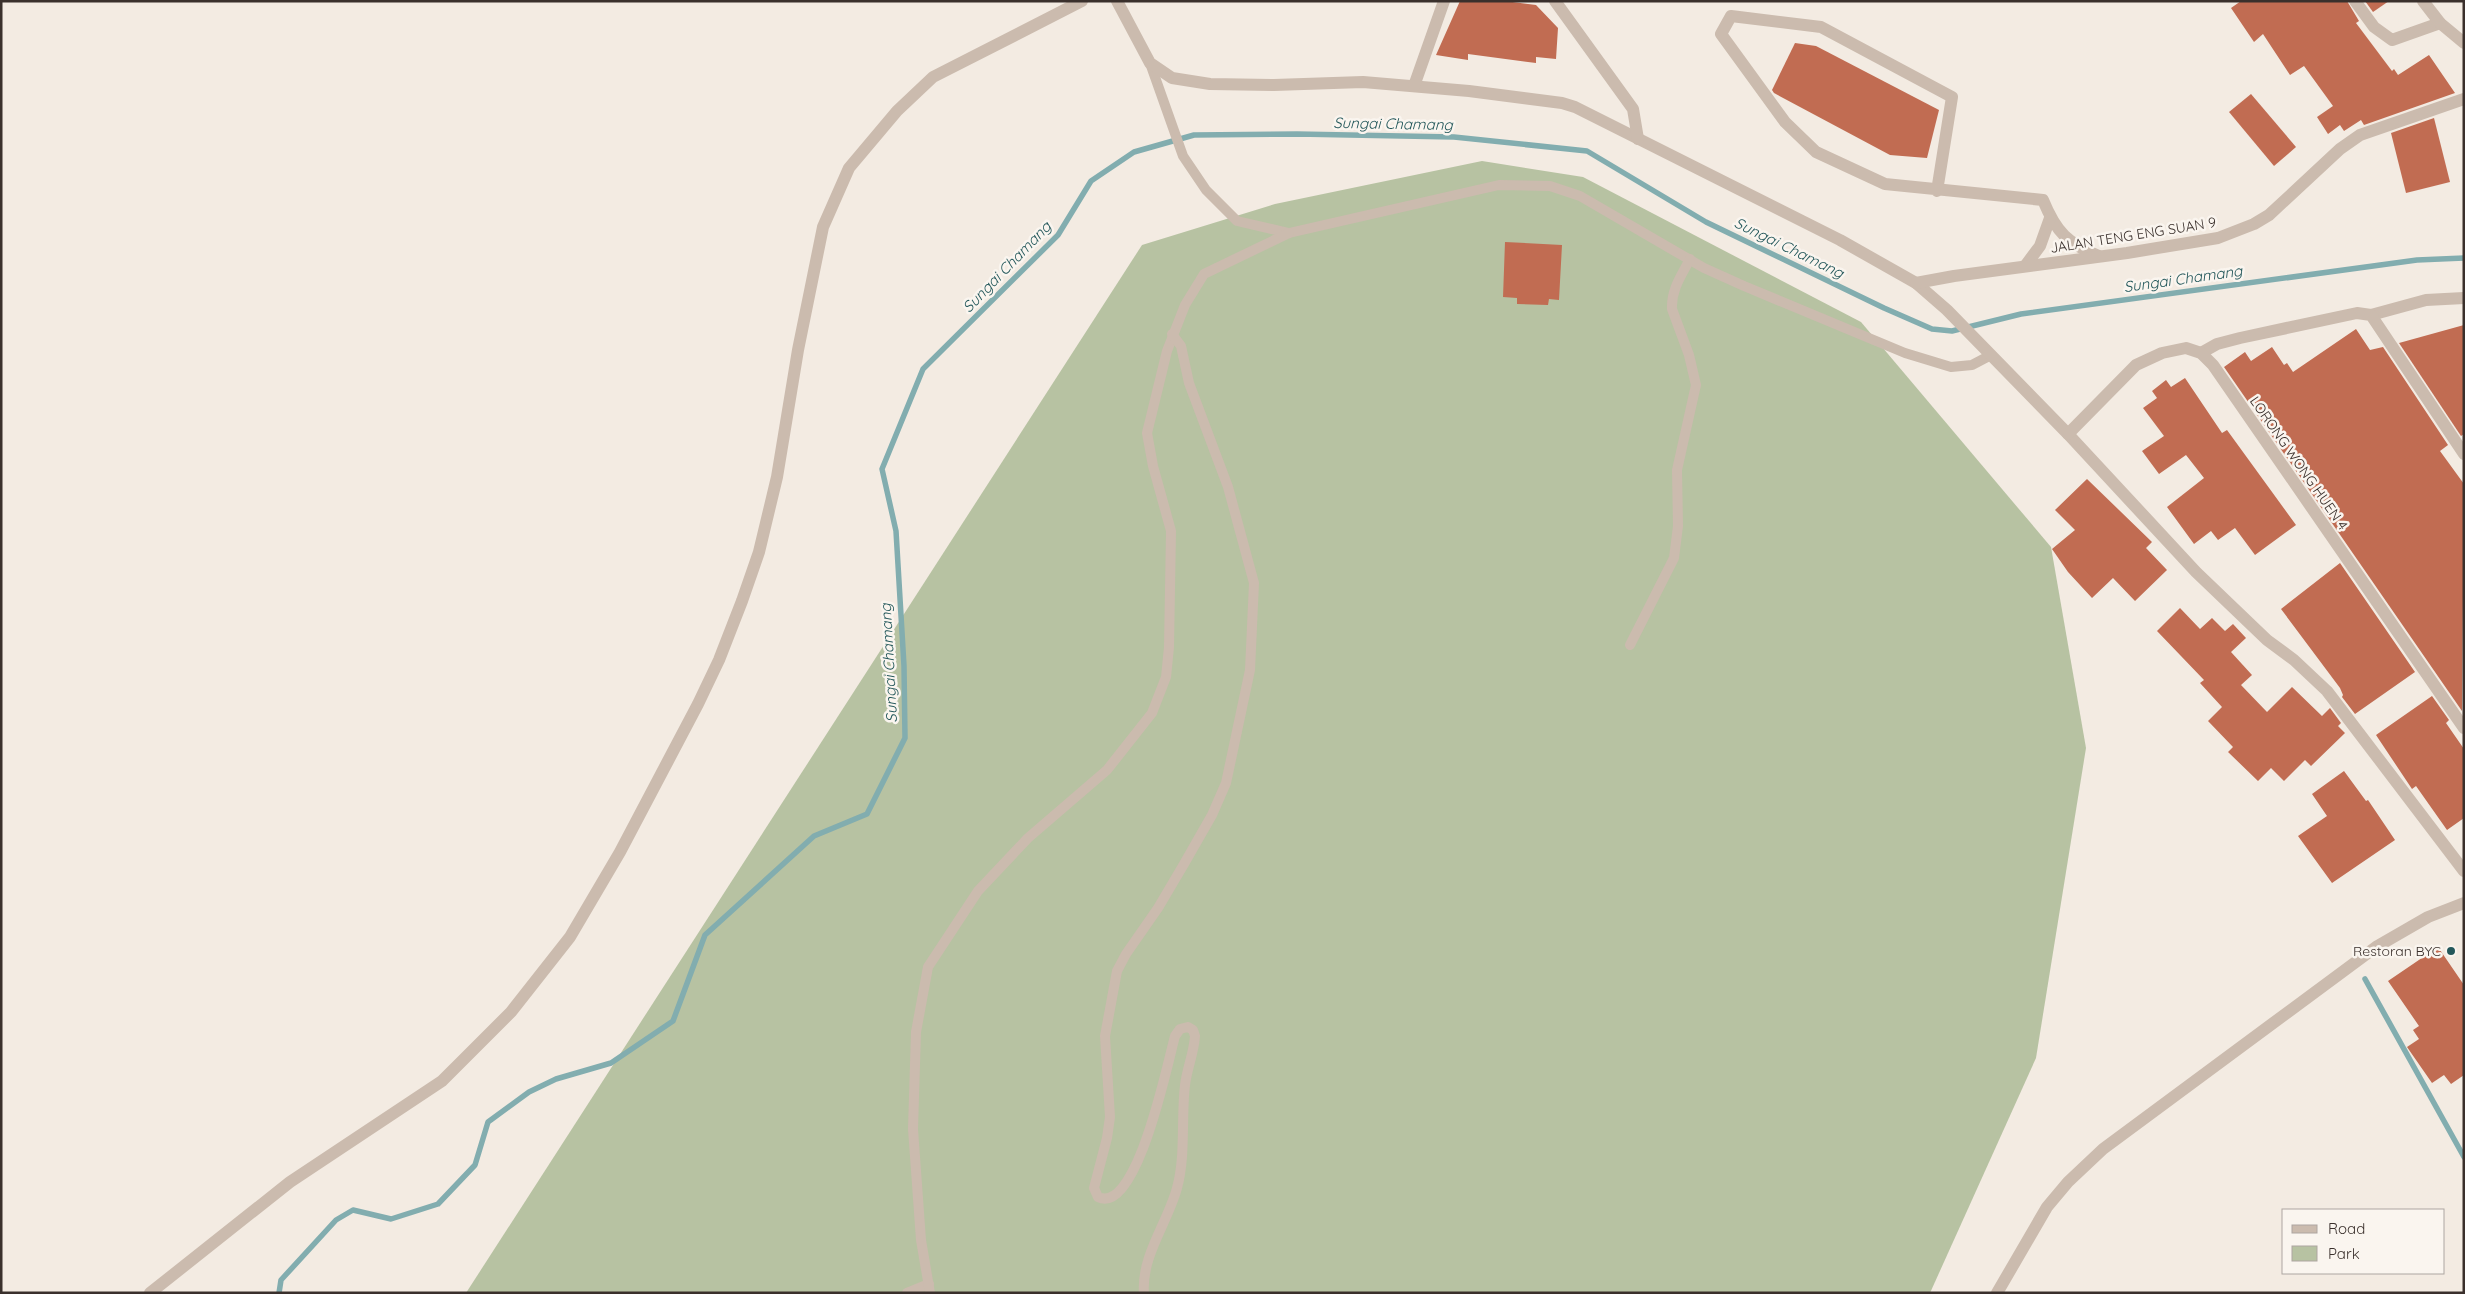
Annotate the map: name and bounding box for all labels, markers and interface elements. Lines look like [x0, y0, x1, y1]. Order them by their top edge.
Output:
water label: Sungai Chamang [1333, 113, 1455, 134]
water label: Sungai Chamang [1731, 213, 1849, 283]
street label: JALAN TENG ENG SUAN 9 [2049, 213, 2217, 257]
water label: Sungai Chamang [958, 216, 1056, 316]
water label: Sungai Chamang [2122, 261, 2245, 296]
street label: LORONG WONG HUEN 4 [2246, 393, 2352, 533]
water label: Sungai Chamang [876, 601, 901, 723]
place label: Restoran BYC [2353, 942, 2441, 960]
marker: Restoran BYC [2445, 945, 2457, 957]
legend [2282, 1209, 2445, 1274]
text: Road [2328, 1219, 2365, 1238]
text: Park [2328, 1244, 2360, 1263]

